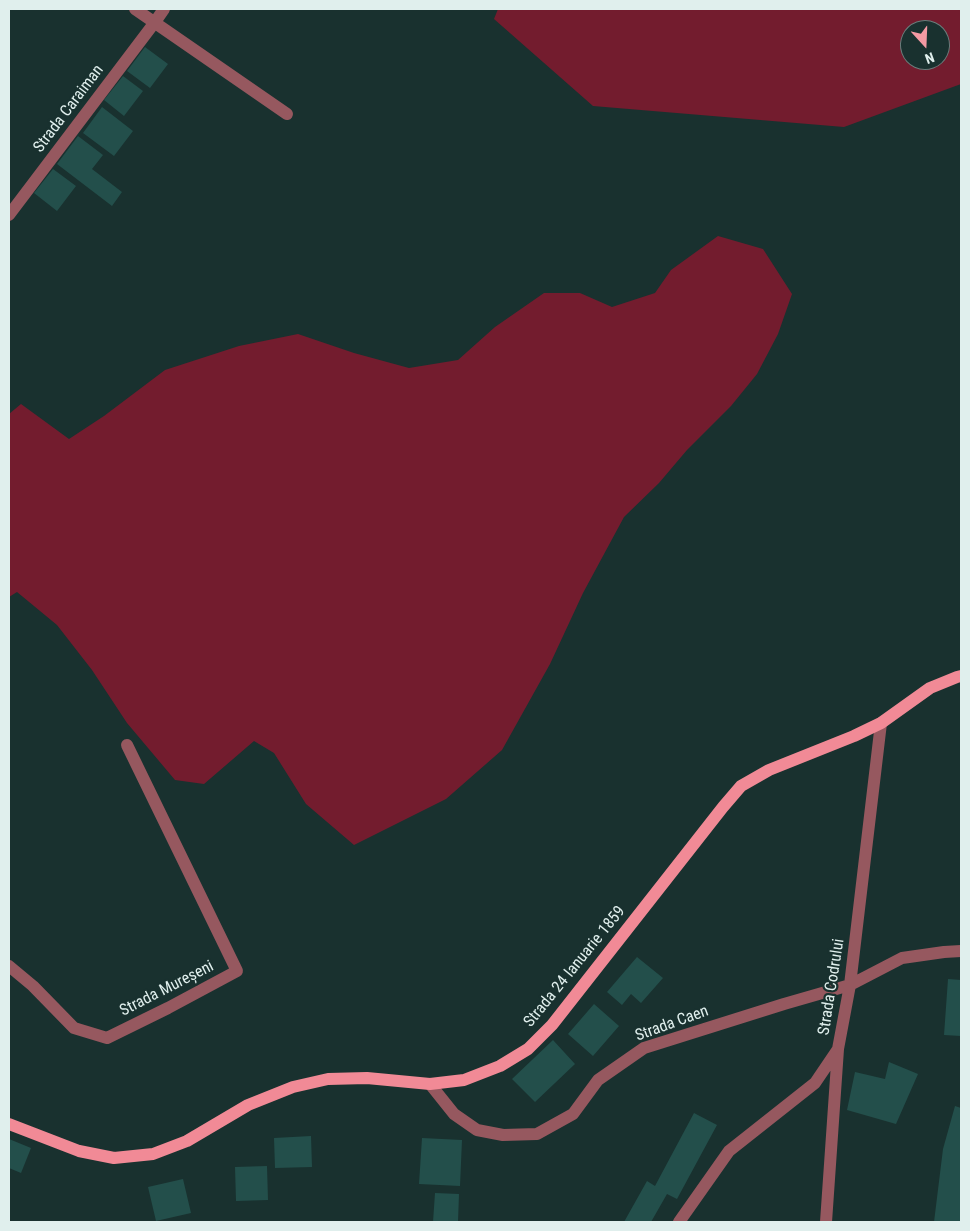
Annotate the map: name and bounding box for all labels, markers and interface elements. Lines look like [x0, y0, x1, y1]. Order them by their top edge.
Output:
north arrow [900, 20, 950, 70]
text: N [923, 49, 937, 67]
street label: Strada Caraiman [30, 61, 108, 157]
street label: Strada 24 Ianuarie 1859 [520, 903, 630, 1031]
street label: Strada Codrului [815, 937, 849, 1037]
street label: Strada Mureșeni [117, 957, 217, 1021]
street label: Strada Caen [633, 1002, 711, 1046]

